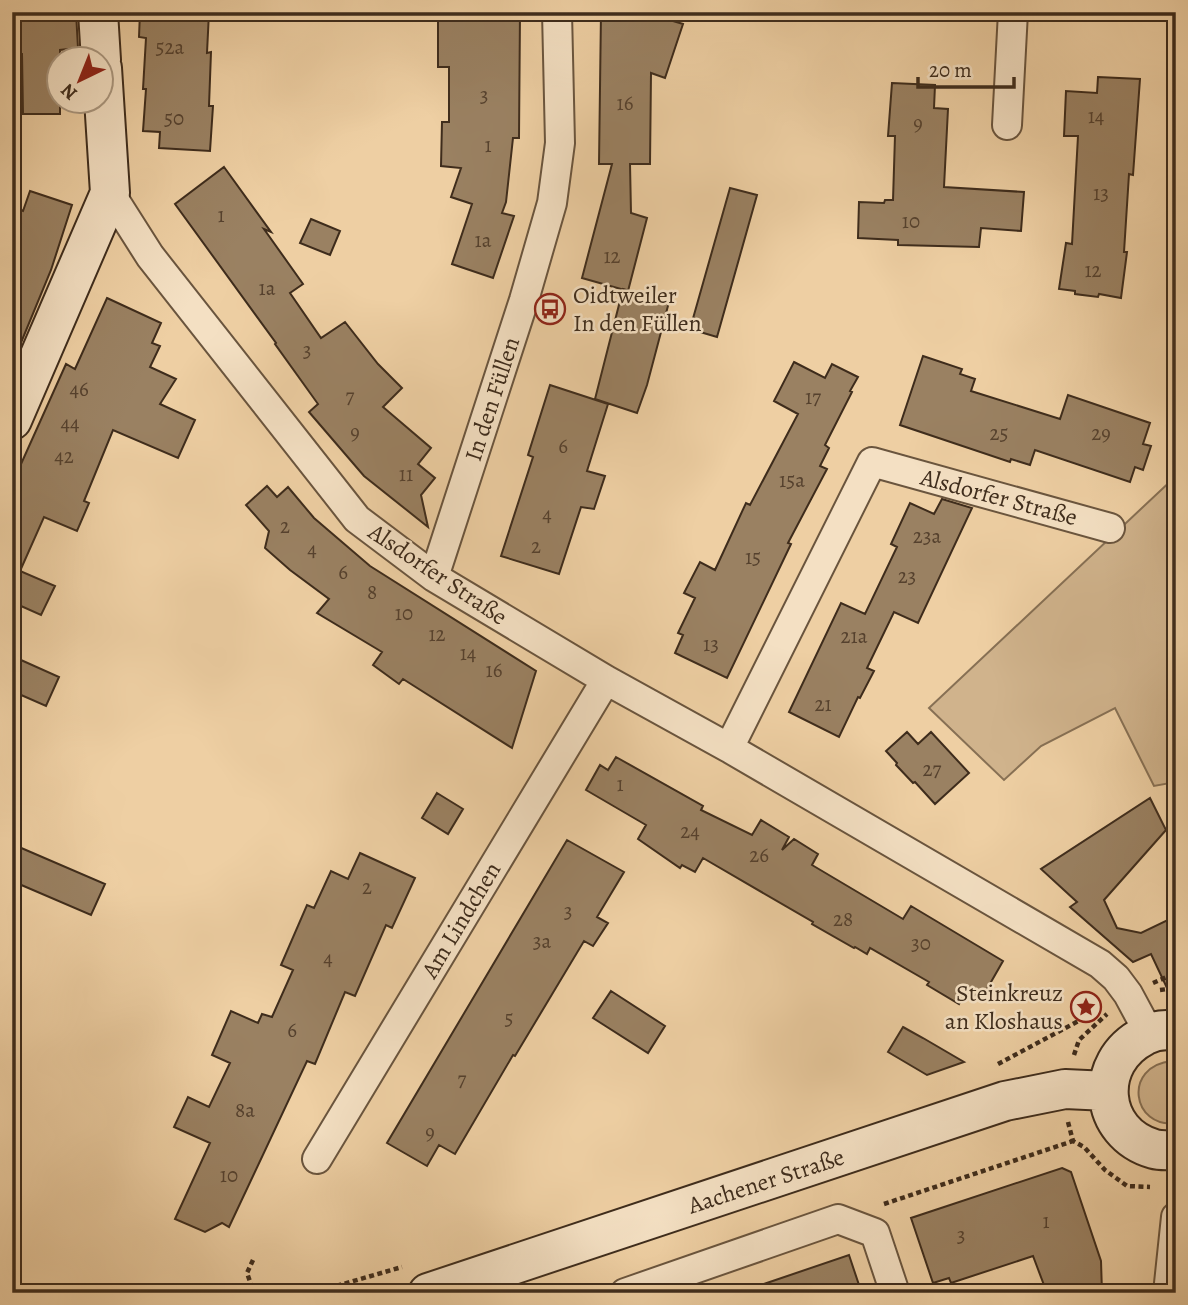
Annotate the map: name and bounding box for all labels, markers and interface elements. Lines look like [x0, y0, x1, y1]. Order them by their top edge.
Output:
house number: 52a [156, 33, 185, 61]
north arrow [46, 46, 116, 116]
scale bar [918, 46, 1015, 90]
text: 20 m [929, 56, 972, 84]
text: N [55, 77, 83, 106]
house number: 3 [480, 81, 488, 109]
house number: 16 [617, 89, 634, 117]
house number: 14 [1088, 102, 1104, 130]
house number: 50 [164, 104, 184, 132]
house number: 9 [913, 109, 923, 137]
house number: 1 [484, 131, 492, 159]
house number: 13 [1093, 179, 1109, 207]
house number: 1 [217, 201, 225, 229]
house number: 10 [902, 207, 920, 235]
house number: 1a [475, 226, 492, 254]
house number: 12 [603, 242, 621, 270]
house number: 12 [1084, 256, 1102, 284]
house number: 1a [259, 274, 276, 302]
place label: Oidtweiler In den Füllen [573, 279, 702, 339]
bus stop icon: Oidtweiler In den Füllen [533, 292, 567, 326]
street label: In den Füllen [457, 333, 527, 465]
house number: 3 [303, 336, 311, 364]
house number: 46 [69, 375, 89, 403]
house number: 7 [346, 382, 355, 410]
house number: 17 [805, 383, 821, 411]
house number: 44 [60, 409, 80, 437]
house number: 9 [350, 418, 360, 446]
house number: 25 [989, 419, 1009, 447]
house number: 29 [1091, 419, 1111, 447]
house number: 6 [558, 432, 568, 460]
house number: 42 [54, 442, 74, 470]
house number: 11 [399, 460, 413, 488]
street label: Alsdorfer Straße [916, 460, 1081, 533]
house number: 15a [779, 466, 805, 494]
house number: 4 [542, 500, 552, 528]
house number: 2 [280, 512, 290, 540]
street label: Alsdorfer Straße [361, 515, 514, 632]
house number: 23a [913, 522, 941, 550]
house number: 2 [531, 532, 541, 560]
house number: 4 [307, 535, 317, 563]
house number: 15 [745, 543, 761, 571]
house number: 6 [338, 558, 348, 586]
house number: 23 [898, 562, 916, 590]
house number: 8 [367, 578, 377, 606]
house number: 10 [395, 599, 413, 627]
house number: 12 [428, 620, 446, 648]
house number: 21a [841, 622, 868, 650]
house number: 13 [703, 630, 719, 658]
house number: 14 [460, 639, 476, 667]
house number: 16 [486, 656, 503, 684]
house number: 21 [814, 690, 832, 718]
house number: 27 [923, 755, 942, 783]
house number: 1 [616, 770, 624, 798]
house number: 24 [680, 817, 700, 845]
house number: 26 [749, 841, 769, 869]
street label: Am Lindchen [413, 856, 508, 985]
house number: 2 [362, 873, 372, 901]
house number: 3 [564, 897, 572, 925]
house number: 28 [833, 905, 853, 933]
house number: 3a [533, 927, 551, 955]
house number: 30 [911, 929, 931, 957]
house number: 4 [323, 944, 333, 972]
place label: Steinkreuz an Kloshaus [945, 977, 1063, 1037]
place icon: Steinkreuz an Kloshaus [1069, 990, 1103, 1024]
house number: 5 [504, 1004, 514, 1032]
house number: 6 [287, 1016, 297, 1044]
house number: 7 [458, 1065, 467, 1093]
house number: 8a [235, 1096, 255, 1124]
house number: 9 [425, 1118, 435, 1146]
street label: Aachener Straße [683, 1141, 848, 1222]
house number: 10 [220, 1161, 238, 1189]
house number: 1 [1042, 1207, 1050, 1235]
house number: 3 [957, 1221, 965, 1249]

